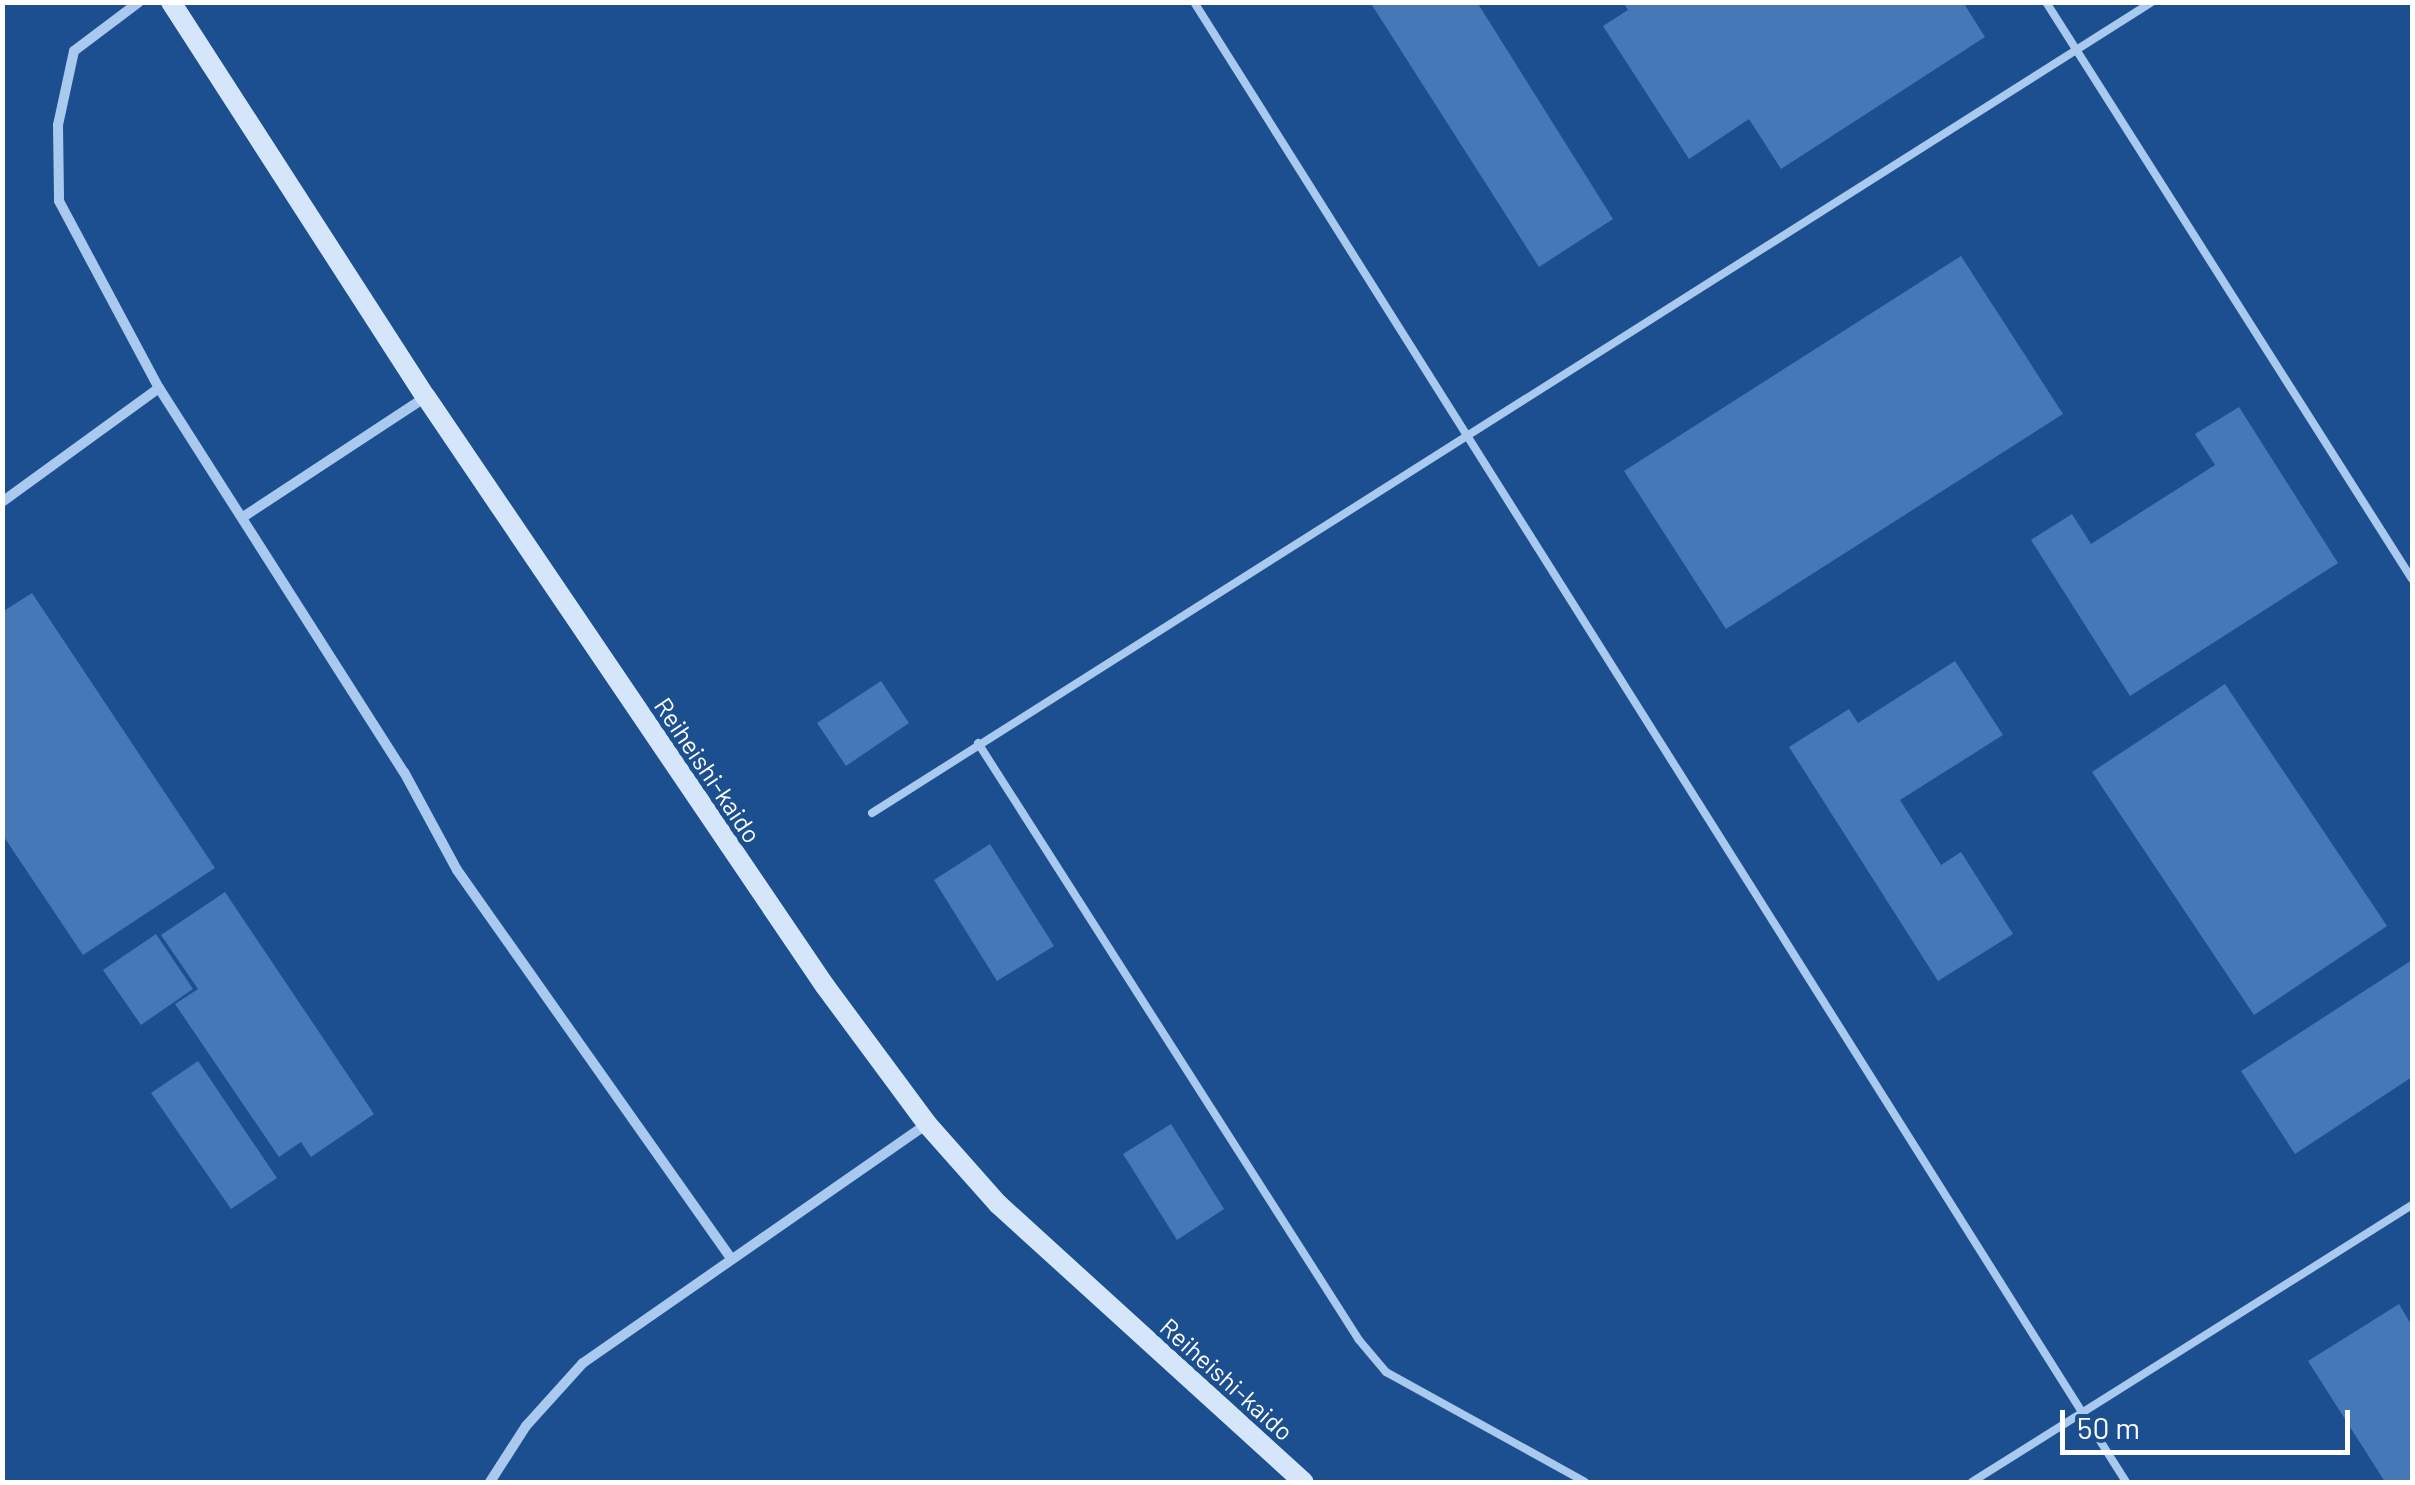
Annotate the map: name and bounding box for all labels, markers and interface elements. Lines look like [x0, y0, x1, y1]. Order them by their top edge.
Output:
street label: Reiheishi-kaido [648, 692, 768, 848]
street label: Reiheishi-kaido [1154, 1312, 1300, 1446]
scale bar [2065, 1390, 2355, 1452]
text: 50 m [2077, 1409, 2140, 1445]

